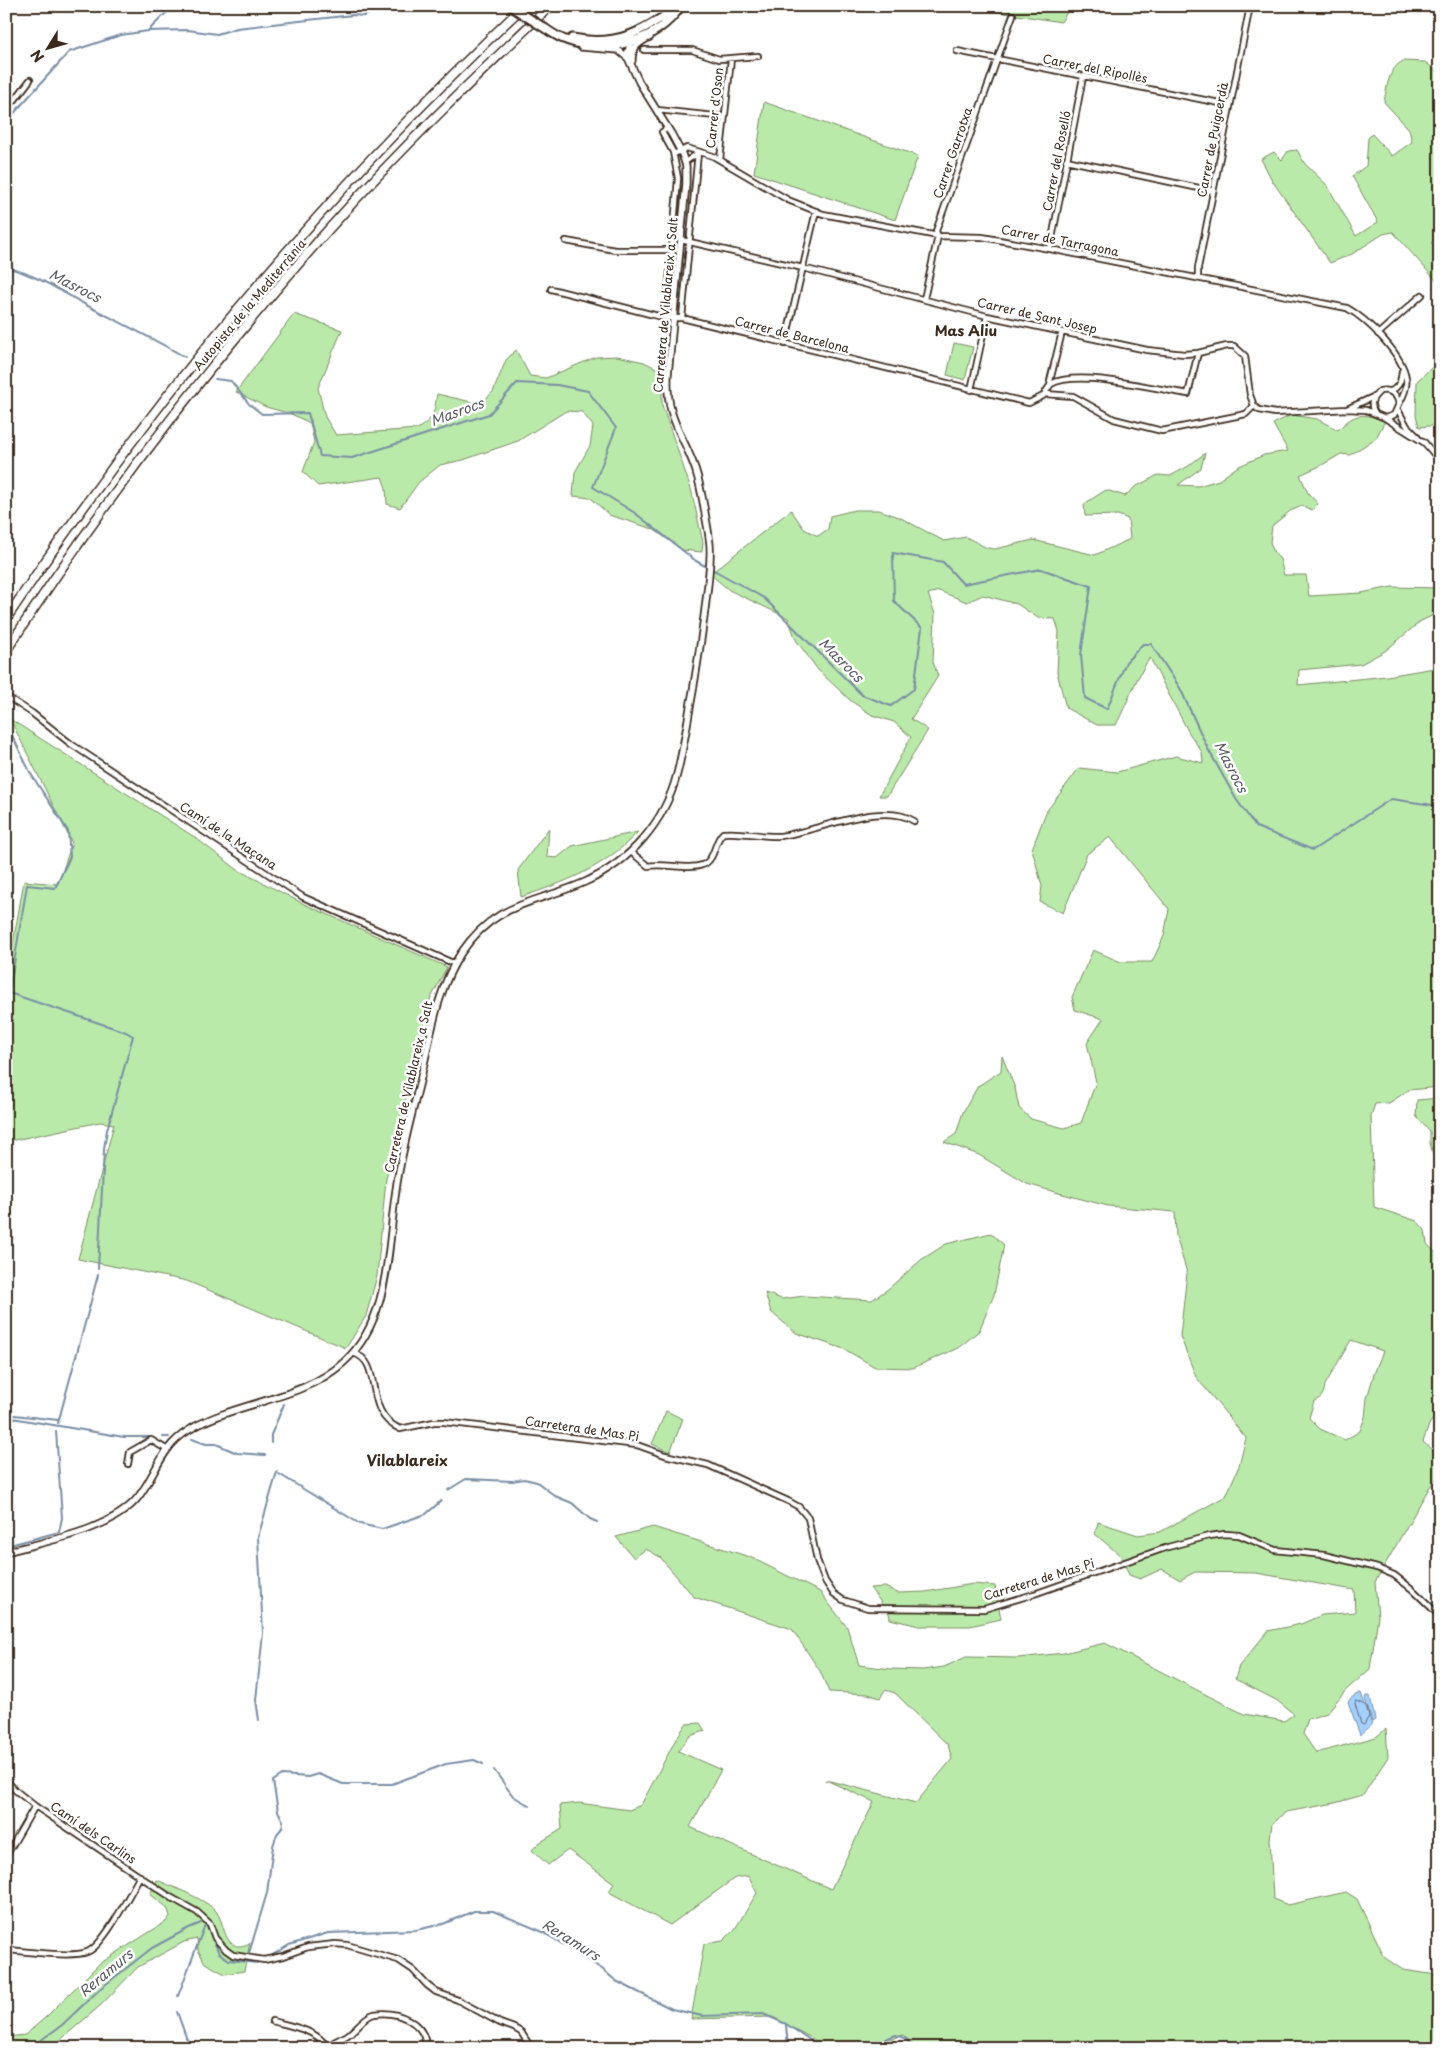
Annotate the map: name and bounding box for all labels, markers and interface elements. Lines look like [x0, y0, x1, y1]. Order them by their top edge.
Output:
north arrow [22, 22, 72, 72]
text: N [25, 45, 49, 67]
street label: Carrer del Ripollès [1041, 49, 1150, 87]
street label: Carrer d'Oson [701, 67, 727, 149]
street label: Carrer de Puigcerdà [1192, 80, 1232, 199]
street label: Carrer Garrotxa [928, 104, 976, 201]
street label: Carrer del Roselló [1037, 109, 1075, 213]
street label: Carretera de Vilablareix a Salt [648, 216, 682, 393]
street label: Carrer de Tarragona [1000, 220, 1121, 260]
street label: Autopista de la Mediterrània [189, 234, 310, 374]
water label: Masrocs [46, 264, 106, 308]
street label: Carrer de Sant Josep [976, 292, 1099, 338]
street label: Carrer de Barcelona [733, 311, 852, 357]
district label: Mas Aliu [935, 320, 997, 341]
water label: Masrocs [427, 392, 488, 431]
water label: Masrocs [814, 633, 869, 688]
water label: Masrocs [1209, 737, 1254, 797]
street label: Camí de la Maçana [176, 797, 281, 874]
street label: Carretera de Vilablareix a Salt [379, 999, 437, 1174]
street label: Carretera de Mas Pi [524, 1411, 640, 1445]
district label: Vilablareix [366, 1448, 448, 1471]
street label: Carretera de Mas Pi [981, 1554, 1096, 1604]
street label: Camí dels Carlins [47, 1797, 141, 1868]
water label: Reramurs [538, 1914, 606, 1966]
water label: Reramurs [74, 1943, 138, 2001]

